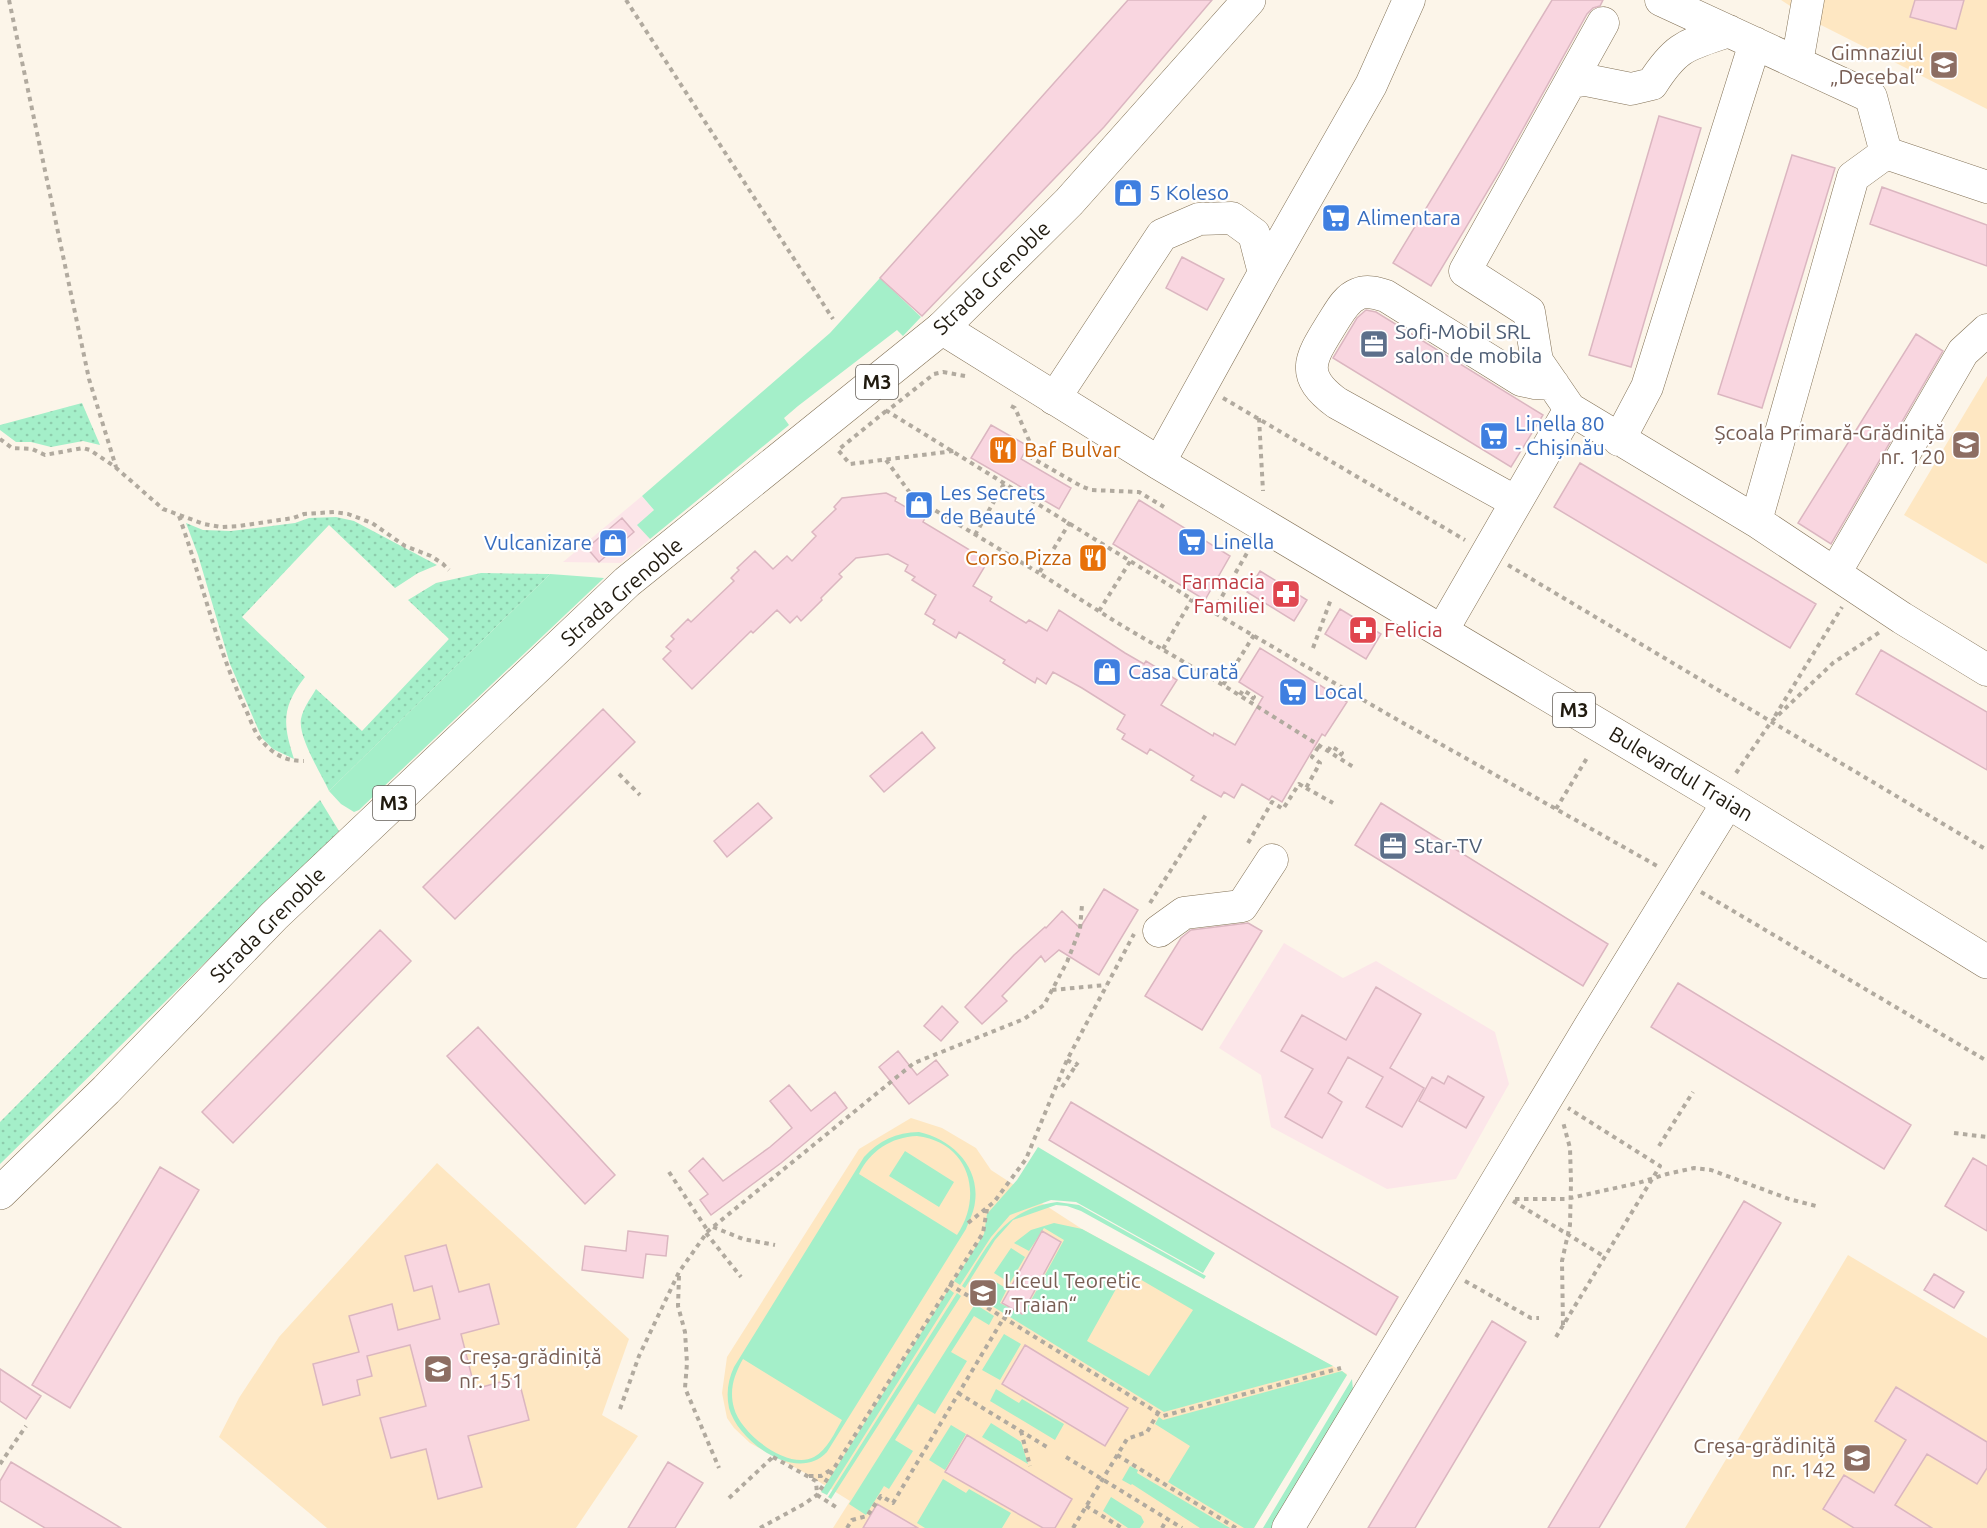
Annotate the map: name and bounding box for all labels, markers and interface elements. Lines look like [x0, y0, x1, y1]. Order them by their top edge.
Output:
place label: Gimnaziul „Decebal“ [1830, 40, 1923, 88]
school or university icon: Gimnaziul „Decebal“ [1928, 49, 1960, 81]
shop icon: 5 Koleso [1112, 177, 1144, 209]
place label: 5 Koleso [1149, 180, 1229, 204]
supermarket icon: Alimentara [1320, 202, 1352, 234]
place label: Alimentara [1357, 205, 1461, 229]
street label: Strada Grenoble [928, 216, 1055, 339]
place label: Sofi-Mobil SRL salon de mobila [1395, 319, 1542, 367]
office icon: Sofi-Mobil SRL salon de mobila [1358, 328, 1390, 360]
road number: M3 [856, 365, 898, 399]
place label: Linella 80 - Chișinău [1515, 411, 1605, 459]
supermarket icon: Linella 80 - Chișinău [1478, 420, 1510, 452]
place label: Școala Primară-Grădiniță nr. 120 [1715, 420, 1945, 468]
school or university icon: Școala Primară-Grădiniță nr. 120 [1950, 429, 1982, 461]
restaurant icon: Baf Bulvar [987, 434, 1019, 466]
place label: Baf Bulvar [1024, 437, 1121, 461]
place label: Les Secrets de Beauté [940, 480, 1045, 528]
shop icon: Les Secrets de Beauté [903, 489, 935, 521]
supermarket icon: Linella [1176, 526, 1208, 558]
shop icon: Vulcanizare [597, 527, 629, 559]
place label: Linella [1213, 529, 1274, 553]
place label: Vulcanizare [484, 530, 592, 554]
street label: Strada Grenoble [556, 532, 687, 650]
restaurant icon: Corso Pizza [1077, 542, 1109, 574]
place label: Corso Pizza [965, 545, 1072, 569]
place label: Farmacia Familiei [1181, 569, 1265, 617]
pharmacy icon: Farmacia Familiei [1270, 578, 1302, 610]
pharmacy icon: Felicia [1347, 614, 1379, 646]
place label: Felicia [1384, 617, 1443, 641]
shop icon: Casa Curată [1091, 656, 1123, 688]
place label: Casa Curată [1128, 659, 1239, 683]
supermarket icon: Local [1277, 676, 1309, 708]
place label: Local [1314, 679, 1363, 703]
road number: M3 [1553, 693, 1595, 727]
street label: Bulevardul Traian [1605, 721, 1758, 826]
road number: M3 [373, 786, 415, 820]
office icon: Star-TV [1377, 830, 1409, 862]
place label: Star-TV [1414, 833, 1483, 857]
street label: Strada Grenoble [205, 862, 330, 987]
place label: Liceul Teoretic „Traian“ [1004, 1268, 1141, 1316]
school or university icon: Liceul Teoretic „Traian“ [967, 1277, 999, 1309]
place label: Creșa-grădiniță nr. 151 [459, 1344, 602, 1392]
school or university icon: Creșa-grădiniță nr. 151 [422, 1353, 454, 1385]
place label: Creșa-grădiniță nr. 142 [1693, 1433, 1836, 1481]
school or university icon: Creșa-grădiniță nr. 142 [1841, 1442, 1873, 1474]

